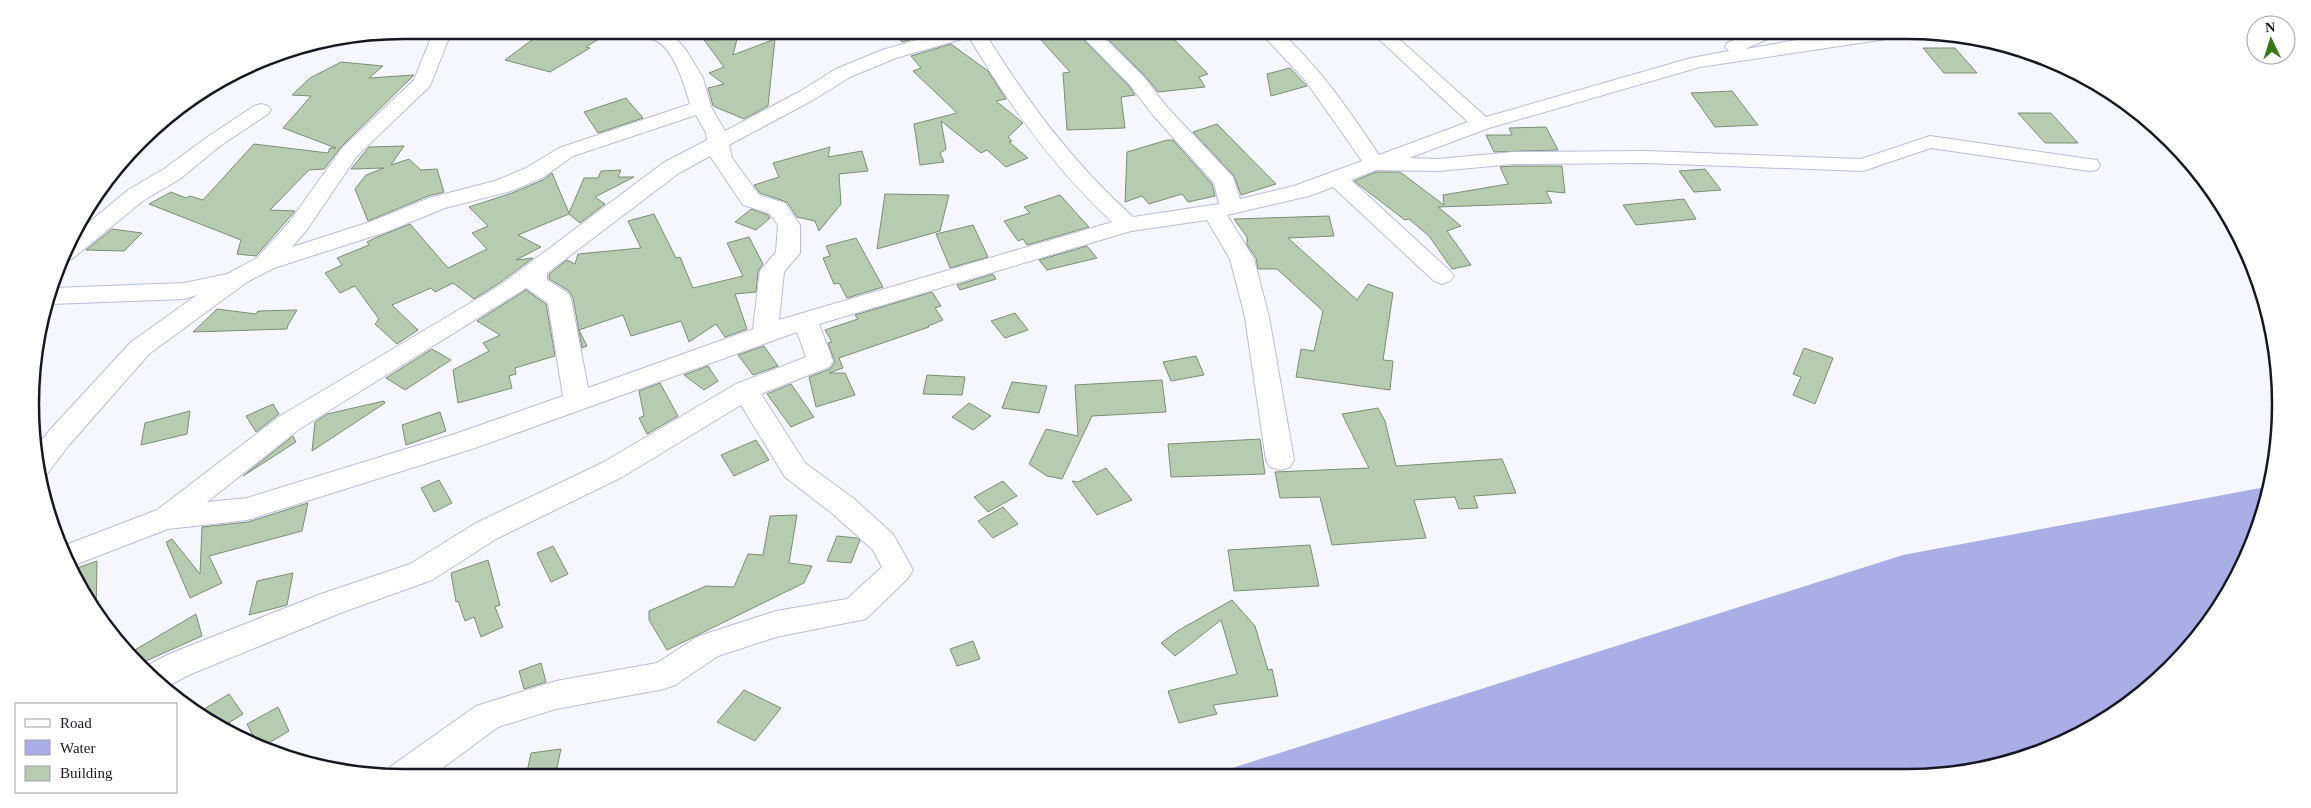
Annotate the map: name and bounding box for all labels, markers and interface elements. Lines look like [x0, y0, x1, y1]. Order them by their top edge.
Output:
north arrow [2246, 15, 2296, 65]
text: N [2265, 20, 2276, 35]
legend [15, 703, 178, 793]
text: Road [60, 715, 92, 731]
text: Water [60, 740, 95, 756]
text: Building [60, 765, 113, 781]

